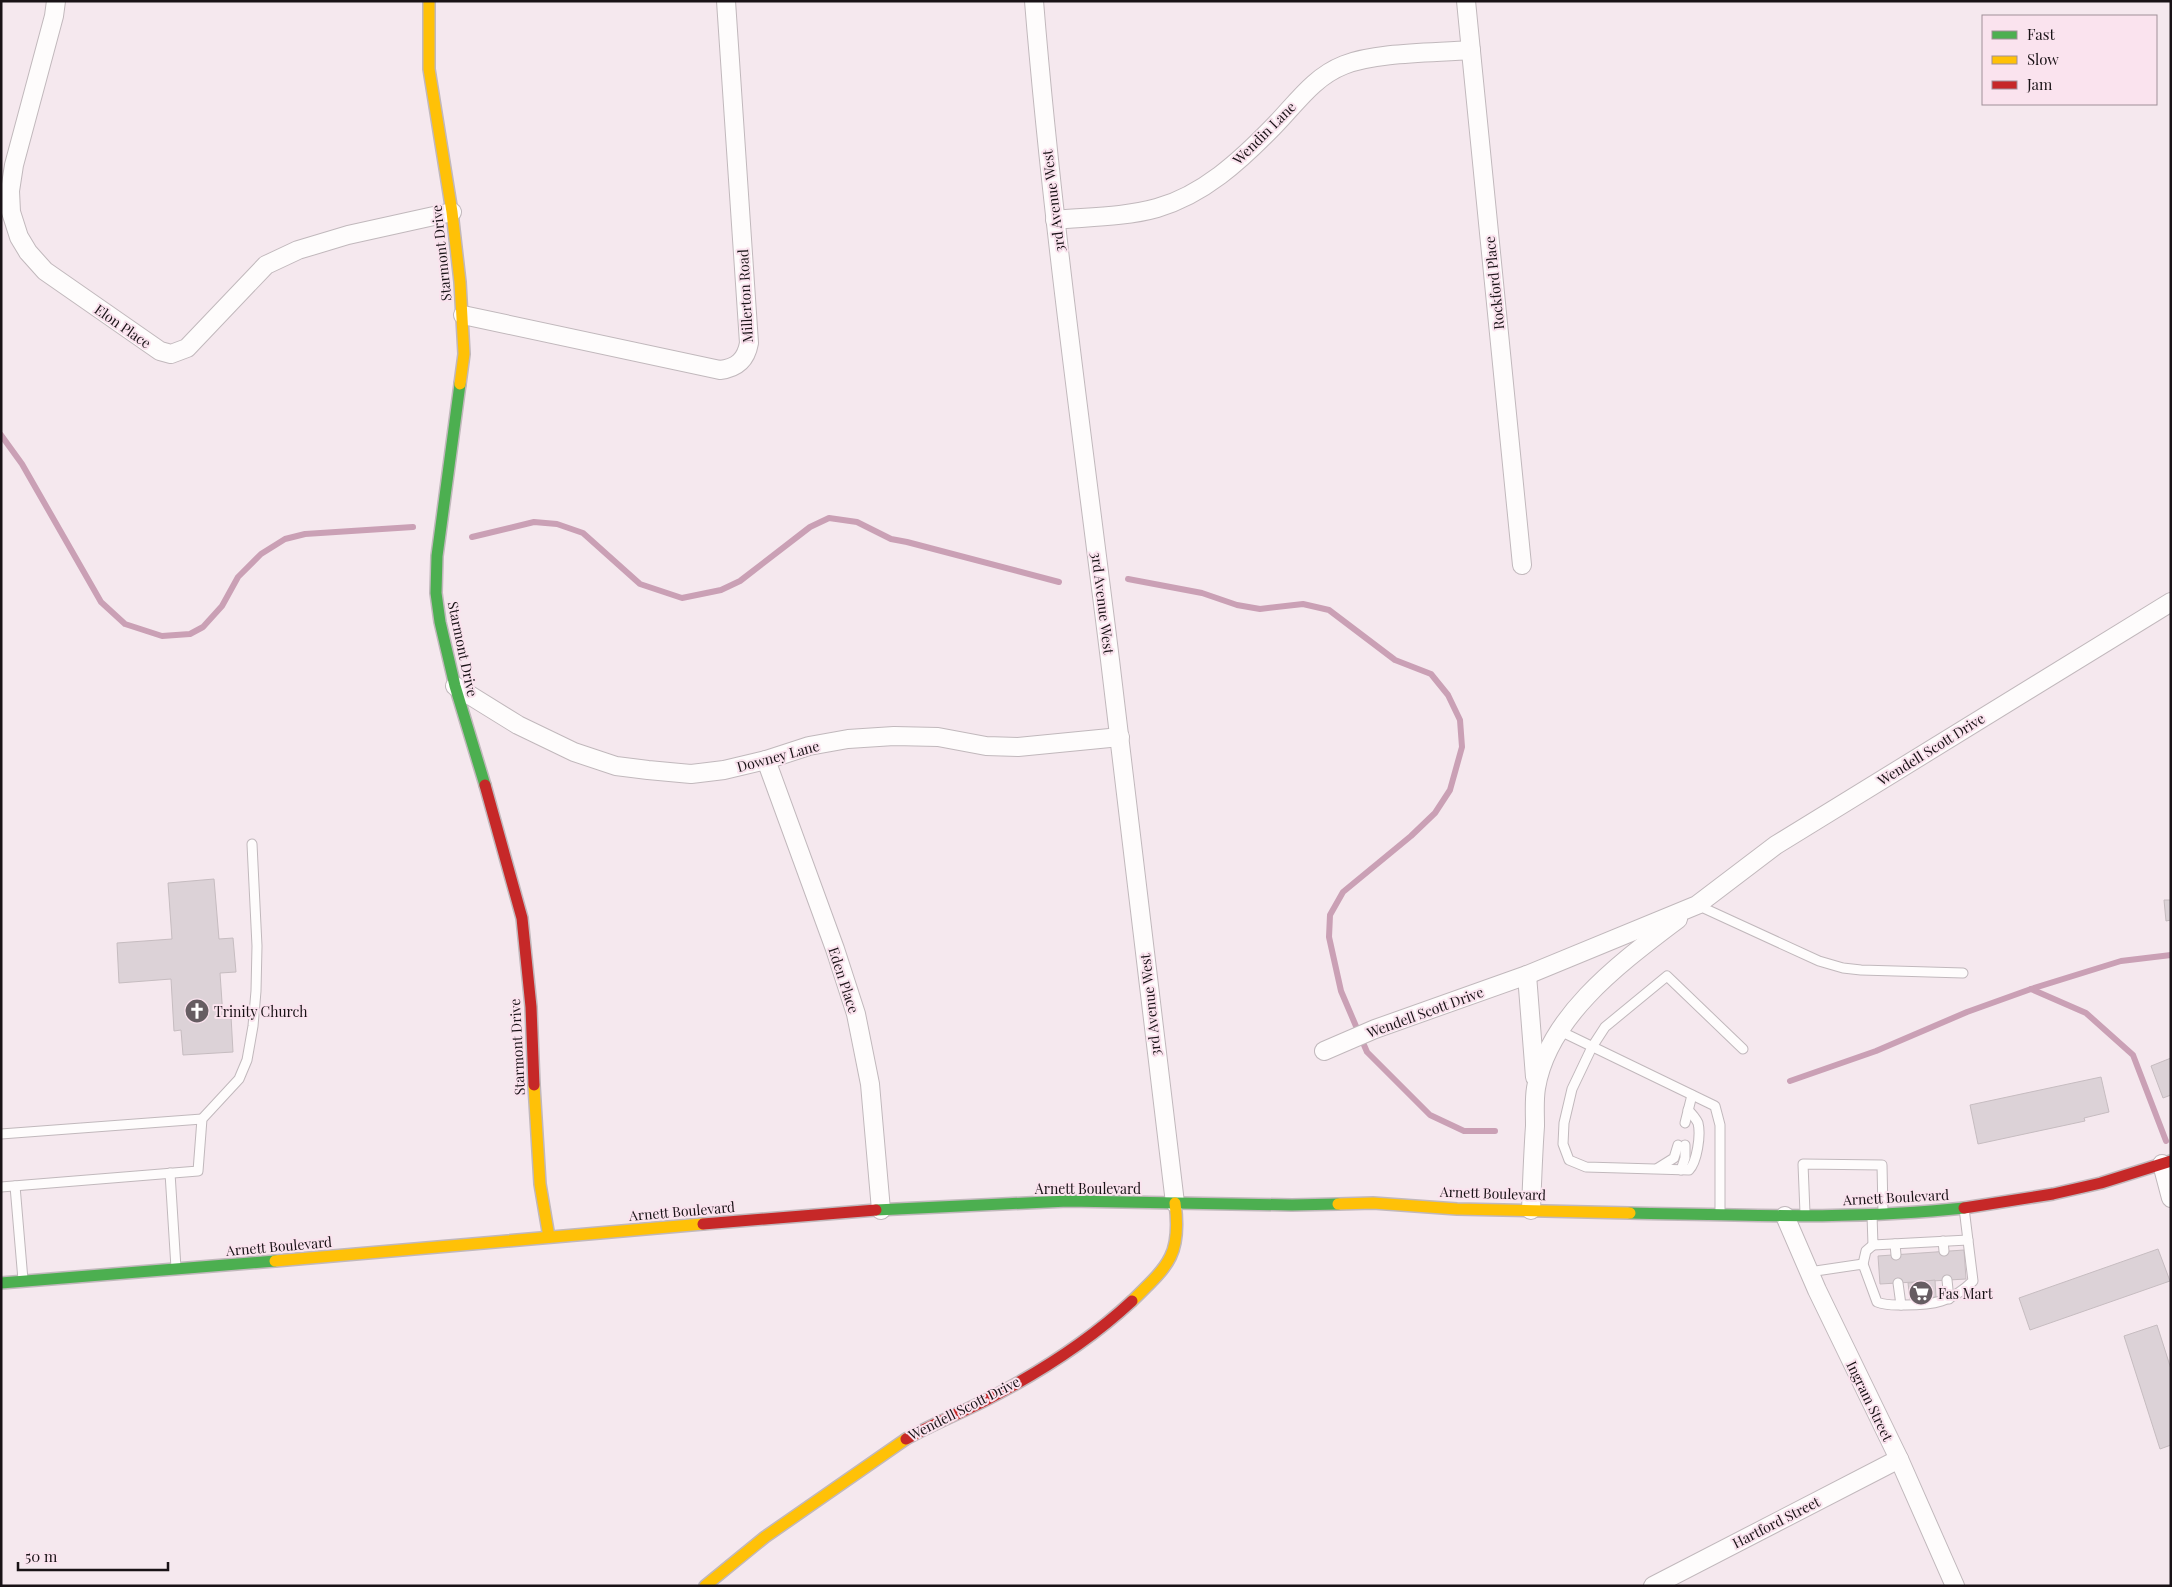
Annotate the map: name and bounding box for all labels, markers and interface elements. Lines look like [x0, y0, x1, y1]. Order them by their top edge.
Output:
legend [1982, 15, 2157, 105]
text: Fast [2027, 24, 2056, 44]
text: Slow [2027, 49, 2059, 69]
text: Jam [2026, 74, 2053, 94]
street label: Wendin Lane [1228, 97, 1300, 169]
street label: 3rd Avenue West [1037, 148, 1069, 253]
street label: Starmont Drive [427, 204, 455, 302]
street label: Rockford Place [1480, 235, 1508, 331]
street label: Millerton Road [733, 249, 757, 343]
street label: Elon Place [91, 300, 155, 352]
street label: 3rd Avenue West [1087, 551, 1119, 656]
street label: Starmont Drive [444, 600, 482, 698]
street label: Wendell Scott Drive [1873, 708, 1988, 790]
street label: Downey Lane [735, 736, 821, 776]
street label: Eden Place [824, 944, 864, 1016]
street label: 3rd Avenue West [1135, 952, 1165, 1057]
street label: Wendell Scott Drive [1363, 982, 1486, 1042]
church icon: Trinity Church [184, 998, 210, 1024]
street label: Starmont Drive [505, 998, 529, 1096]
place label: Trinity Church [214, 1002, 308, 1021]
street label: Arnett Boulevard [1034, 1179, 1141, 1198]
street label: Arnett Boulevard [1439, 1182, 1546, 1204]
street label: Arnett Boulevard [1841, 1185, 1950, 1209]
street label: Arnett Boulevard [627, 1197, 736, 1225]
street label: Arnett Boulevard [224, 1232, 333, 1260]
supermarket icon: Fas Mart [1908, 1280, 1934, 1306]
place label: Fas Mart [1938, 1284, 1994, 1303]
street label: Ingram Street [1842, 1358, 1898, 1445]
street label: Wendell Scott Drive [904, 1372, 1023, 1445]
street label: Hartford Street [1729, 1491, 1824, 1552]
scale bar [18, 1540, 168, 1572]
text: 50 m [25, 1546, 58, 1566]

